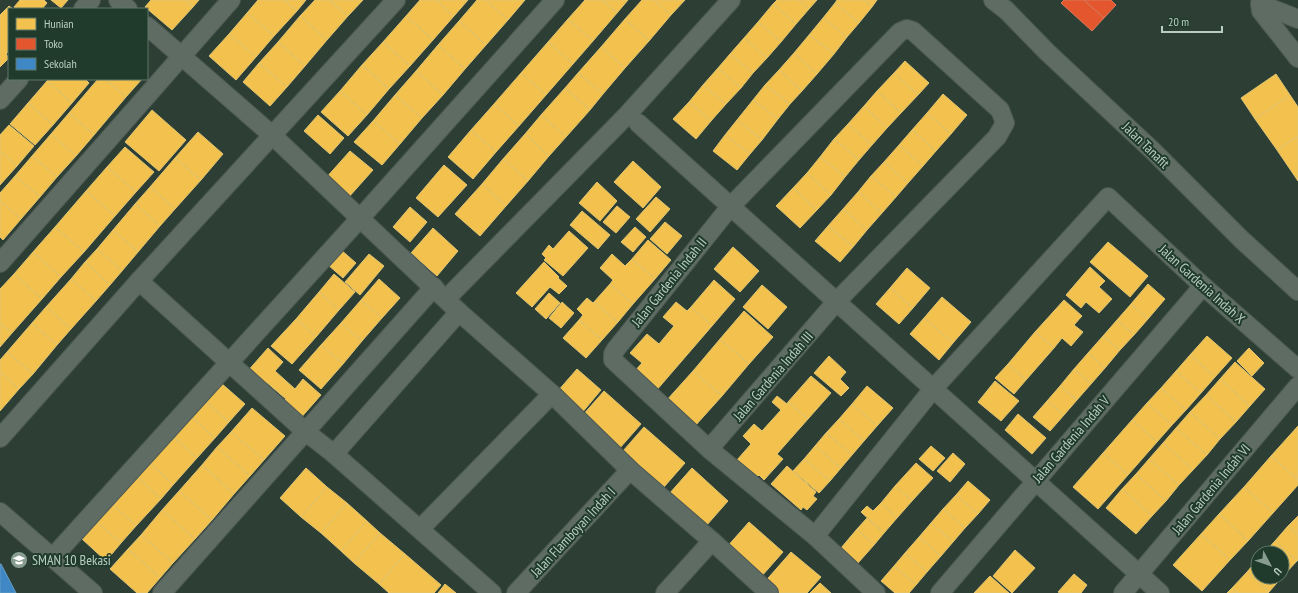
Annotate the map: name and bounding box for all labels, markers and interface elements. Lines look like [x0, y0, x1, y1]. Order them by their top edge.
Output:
legend [8, 8, 148, 80]
scale bar [1162, 8, 1222, 34]
text: 20 m [1168, 14, 1189, 29]
text: Hunian [44, 16, 74, 31]
text: Toko [44, 36, 63, 51]
text: Sekolah [44, 56, 77, 71]
street label: Jalan Tanafit [1118, 117, 1174, 172]
street label: Jalan Gardenia Indah II [627, 234, 710, 331]
street label: Jalan Gardenia Indah X [1154, 240, 1249, 327]
street label: Jalan Gardenia Indah III [729, 328, 817, 425]
street label: Jalan Gardenia Indah V [1028, 391, 1114, 487]
street label: Jalan Gardenia Indah VI [1167, 440, 1254, 539]
street label: Jalan Flamboyan Indah I [526, 483, 619, 581]
north arrow [1250, 545, 1290, 585]
school or university icon: SMAN 10 Bekasi [9, 550, 29, 570]
place label: SMAN 10 Bekasi [32, 551, 111, 569]
text: U [1270, 565, 1285, 579]

